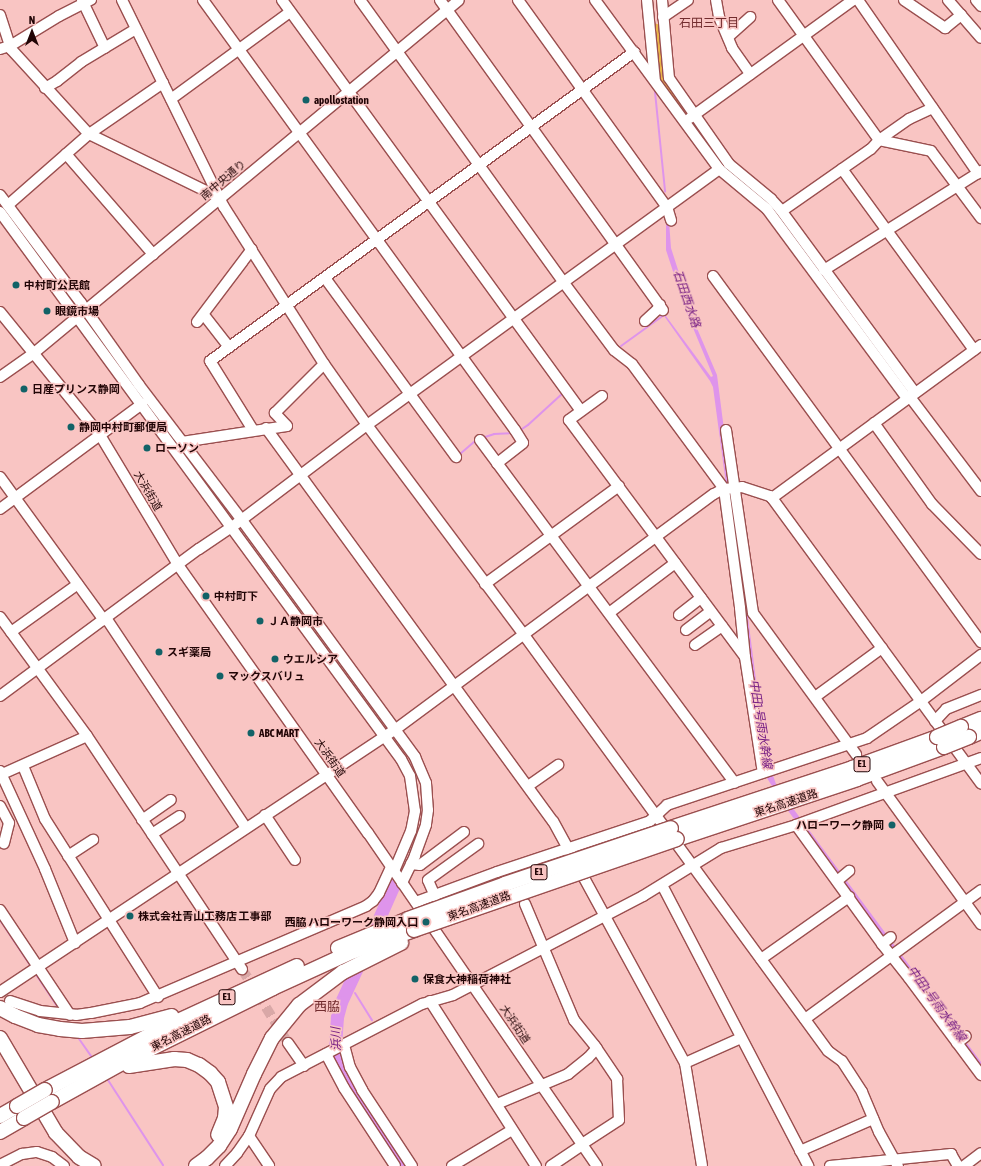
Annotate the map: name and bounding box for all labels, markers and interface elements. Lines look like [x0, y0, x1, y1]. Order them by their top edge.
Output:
north arrow [12, 12, 52, 52]
text: N [29, 14, 35, 26]
district label: 石田三丁目 [679, 17, 739, 31]
place label: apollostation [314, 93, 369, 107]
marker: apollostation [301, 95, 311, 105]
street label: 南中央通り [198, 157, 248, 203]
water label: 石田西水路 [669, 268, 703, 330]
place label: 中村町公民館 [24, 278, 90, 292]
marker: 中村町公民館 [11, 280, 21, 290]
place label: 眼鏡市場 [55, 304, 99, 318]
marker: 眼鏡市場 [42, 306, 52, 316]
place label: 日産プリンス静岡 [32, 382, 120, 396]
marker: 日産プリンス静岡 [19, 384, 29, 394]
place label: 静岡中村町郵便局 [79, 420, 167, 434]
marker: 静岡中村町郵便局 [66, 422, 76, 432]
place label: ローソン [155, 441, 199, 455]
marker: ローソン [142, 443, 152, 453]
street label: 大浜街道 [131, 469, 165, 513]
place label: 中村町下 [214, 589, 258, 603]
marker: 中村町下 [201, 591, 211, 601]
place label: ＪＡ静岡市 [268, 614, 323, 628]
marker: ＪＡ静岡市 [255, 616, 265, 626]
place label: スギ薬局 [167, 645, 211, 659]
marker: スギ薬局 [154, 647, 164, 657]
place label: ウエルシア [283, 652, 338, 666]
marker: ウエルシア [270, 654, 280, 664]
place label: マックスバリュ [228, 669, 305, 683]
marker: マックスバリュ [215, 671, 225, 681]
water label: 中田1号雨水幹線 [746, 679, 774, 769]
place label: ABC MART [259, 726, 299, 740]
marker: ABC MART [246, 728, 256, 738]
street label: 大浜街道 [312, 736, 348, 780]
road number: E1 [853, 756, 871, 772]
street label: 東名高速道路 [753, 787, 819, 819]
place label: ハローワーク静岡 [796, 818, 884, 832]
marker: ハローワーク静岡 [887, 820, 897, 830]
road number: E1 [530, 864, 548, 880]
street label: 東名高速道路 [446, 889, 512, 923]
place label: 株式会社青山工務店 工事部 [138, 909, 272, 923]
marker: 株式会社青山工務店 工事部 [125, 911, 135, 921]
place label: 西脇 ハローワーク静岡入口 [284, 915, 418, 929]
marker: 西脇 ハローワーク静岡入口 [421, 917, 431, 927]
water label: 中田1号雨水幹線 [904, 964, 968, 1044]
place label: 保食大神稲荷神社 [423, 972, 511, 986]
marker: 保食大神稲荷神社 [410, 974, 420, 984]
road number: E1 [218, 989, 236, 1005]
district label: 西脇 [314, 999, 340, 1015]
street label: 大浜街道 [497, 1002, 533, 1046]
street label: 東名高速道路 [149, 1012, 213, 1054]
water label: 浜川 [329, 1027, 345, 1051]

